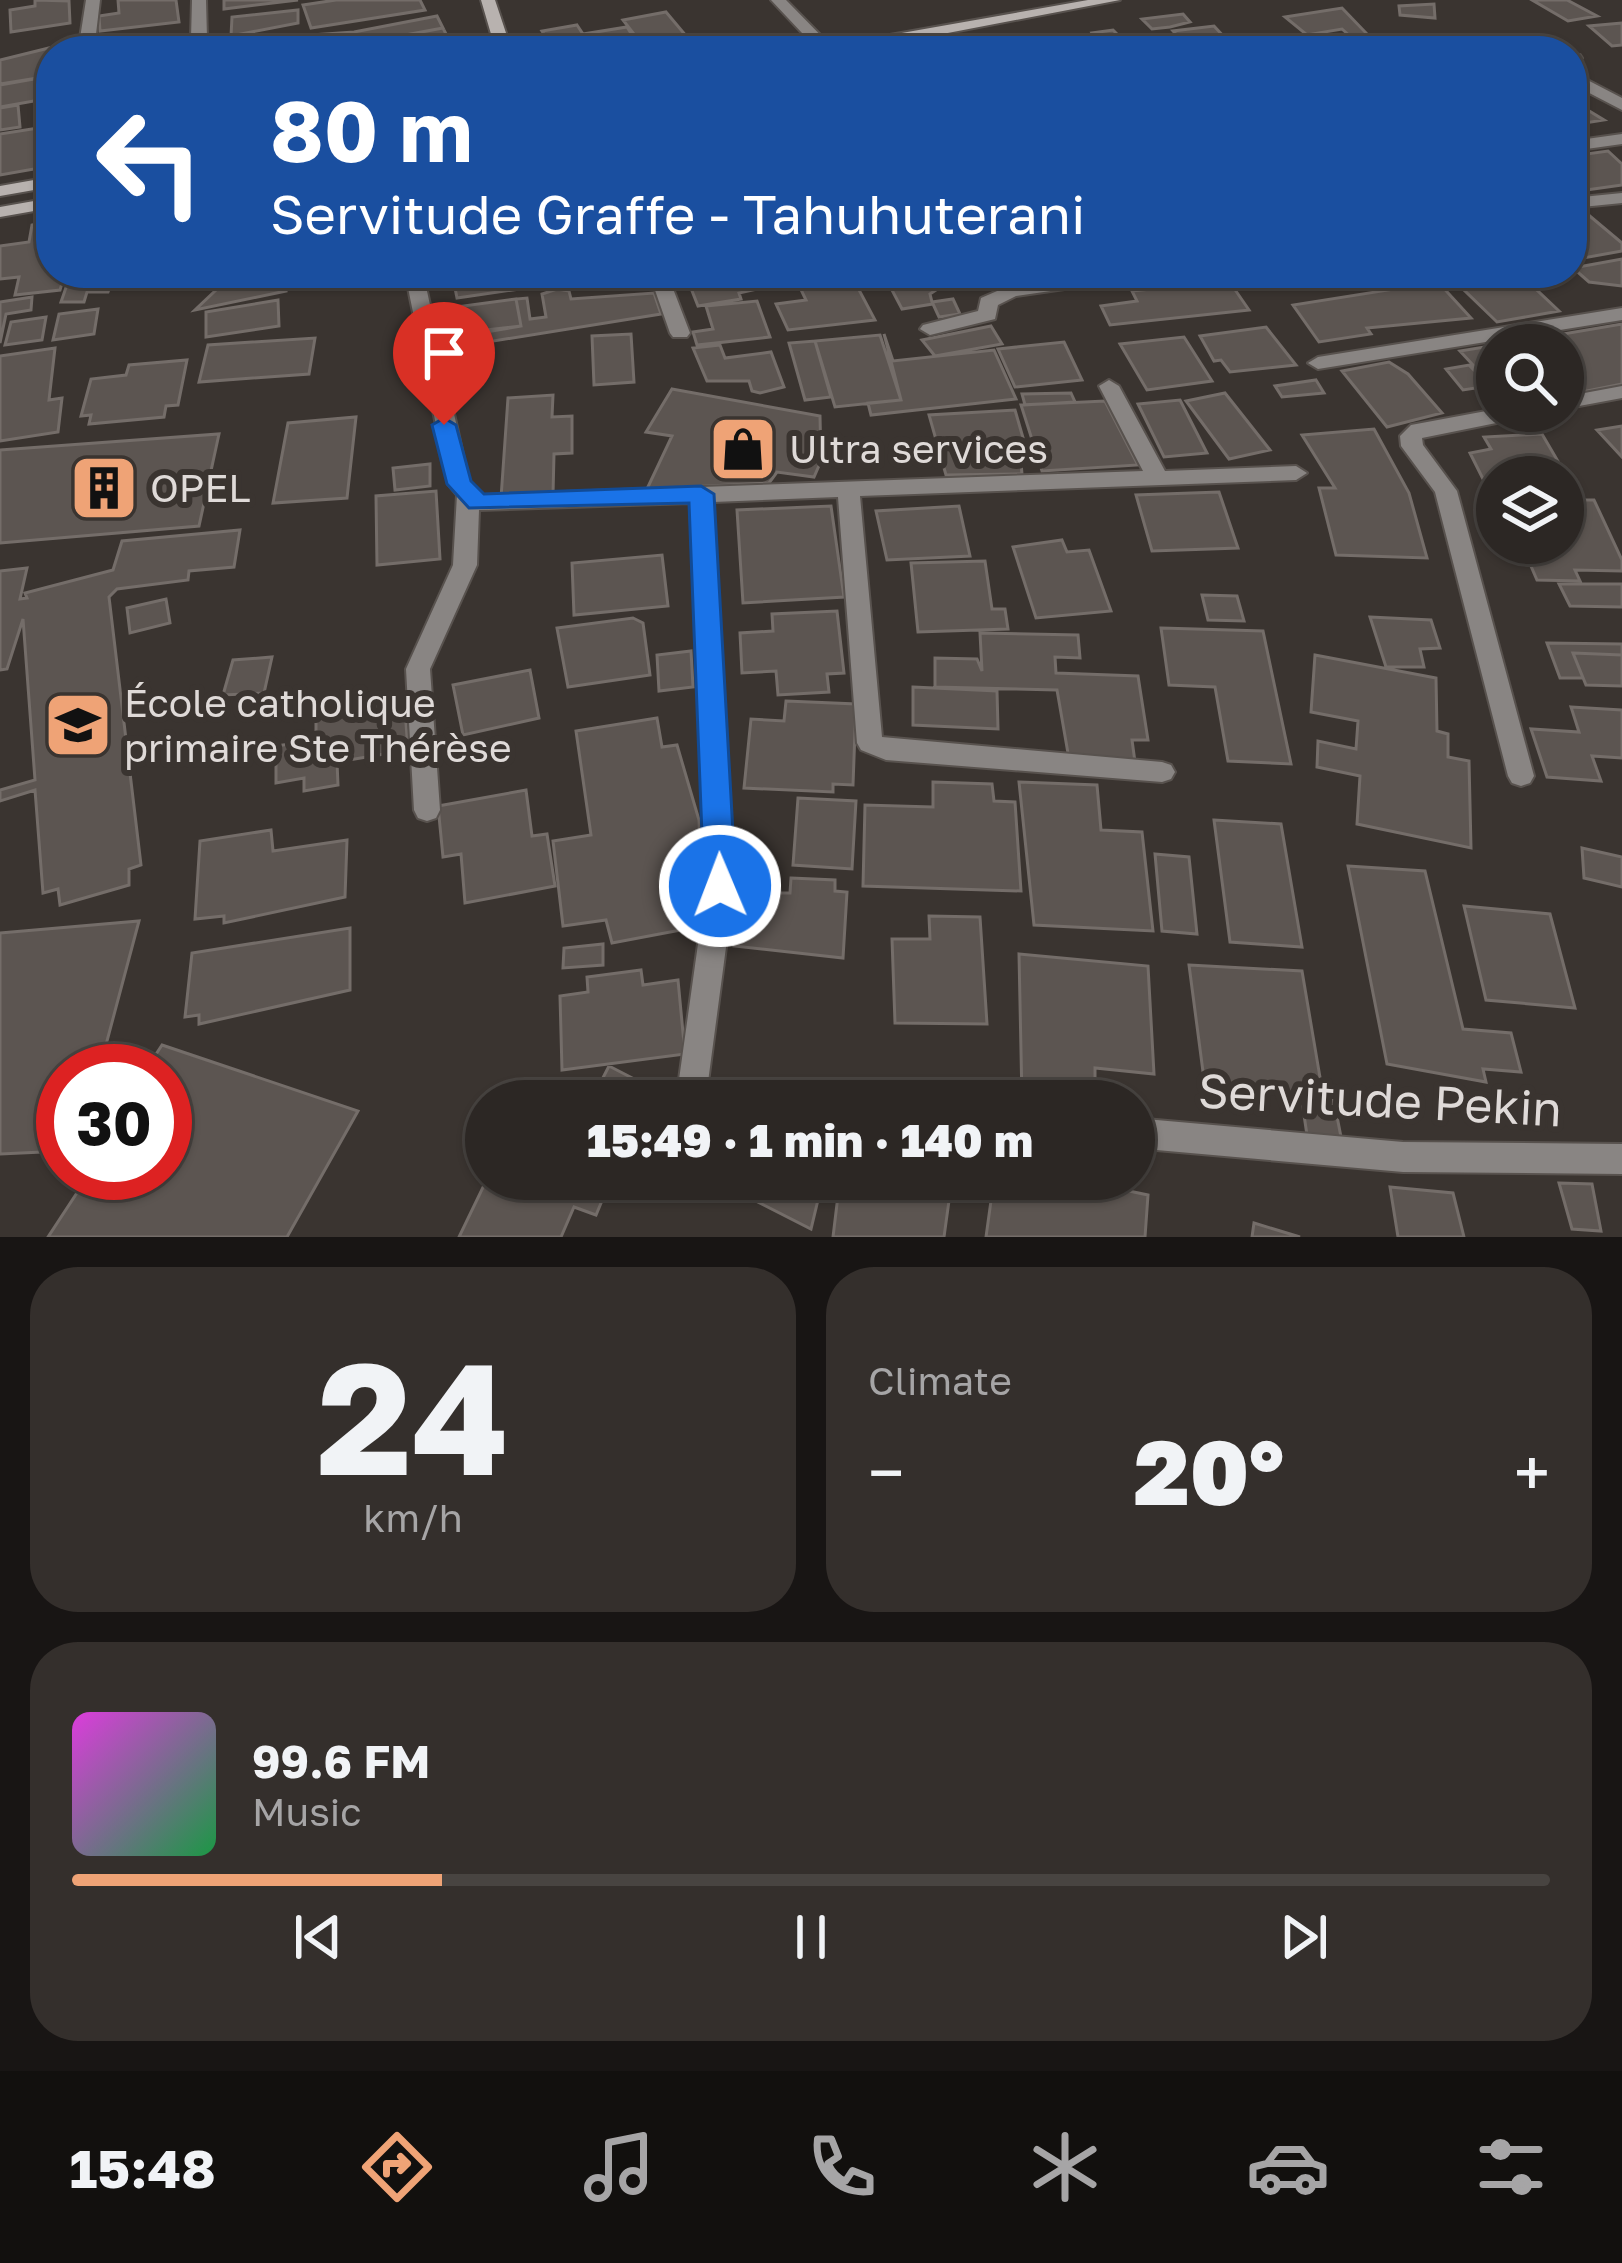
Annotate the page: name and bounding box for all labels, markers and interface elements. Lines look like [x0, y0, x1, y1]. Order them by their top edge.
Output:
text: 80 m [270, 80, 473, 180]
icon: left [72, 84, 228, 240]
text: Servitude Graffe - Tahuhuterani [270, 181, 1085, 246]
pin [393, 302, 495, 425]
icon: arrive [411, 320, 477, 386]
map controls [1476, 324, 1584, 564]
button: search [1476, 324, 1584, 432]
shop icon: Ultra services [708, 414, 778, 484]
place label: Ultra services [789, 425, 1048, 472]
building icon: OPEL [69, 453, 139, 523]
button: layers [1476, 456, 1584, 564]
place label: OPEL [150, 464, 250, 511]
place label: École catholique primaire Ste Thérèse [124, 679, 512, 771]
school or university icon: École catholique primaire Ste Thérèse [43, 690, 113, 760]
position arrow [657, 823, 783, 949]
speed limit sign: 30 [36, 1044, 192, 1200]
street label: Servitude Pekin [1197, 1061, 1564, 1137]
text: 15:49 · 1 min · 140 m [587, 1113, 1033, 1167]
text: 24 [317, 1322, 509, 1509]
text: Climate [868, 1357, 1012, 1404]
text: 20° [1134, 1417, 1284, 1525]
text: − [868, 1432, 904, 1512]
text: + [1514, 1432, 1550, 1512]
text: km/h [363, 1494, 463, 1541]
text: 99.6 FM [252, 1734, 430, 1788]
text: Music [252, 1788, 362, 1835]
icon: previous [285, 1904, 351, 1970]
icon: pause [778, 1904, 844, 1970]
icon: next [1271, 1904, 1337, 1970]
icon: directions [355, 2125, 439, 2209]
icon: music [577, 2125, 661, 2209]
icon: phone [800, 2125, 884, 2209]
icon: climate [1023, 2125, 1107, 2209]
icon: car [1246, 2125, 1330, 2209]
icon: filters [1469, 2125, 1553, 2209]
text: 15:48 [69, 2135, 216, 2200]

